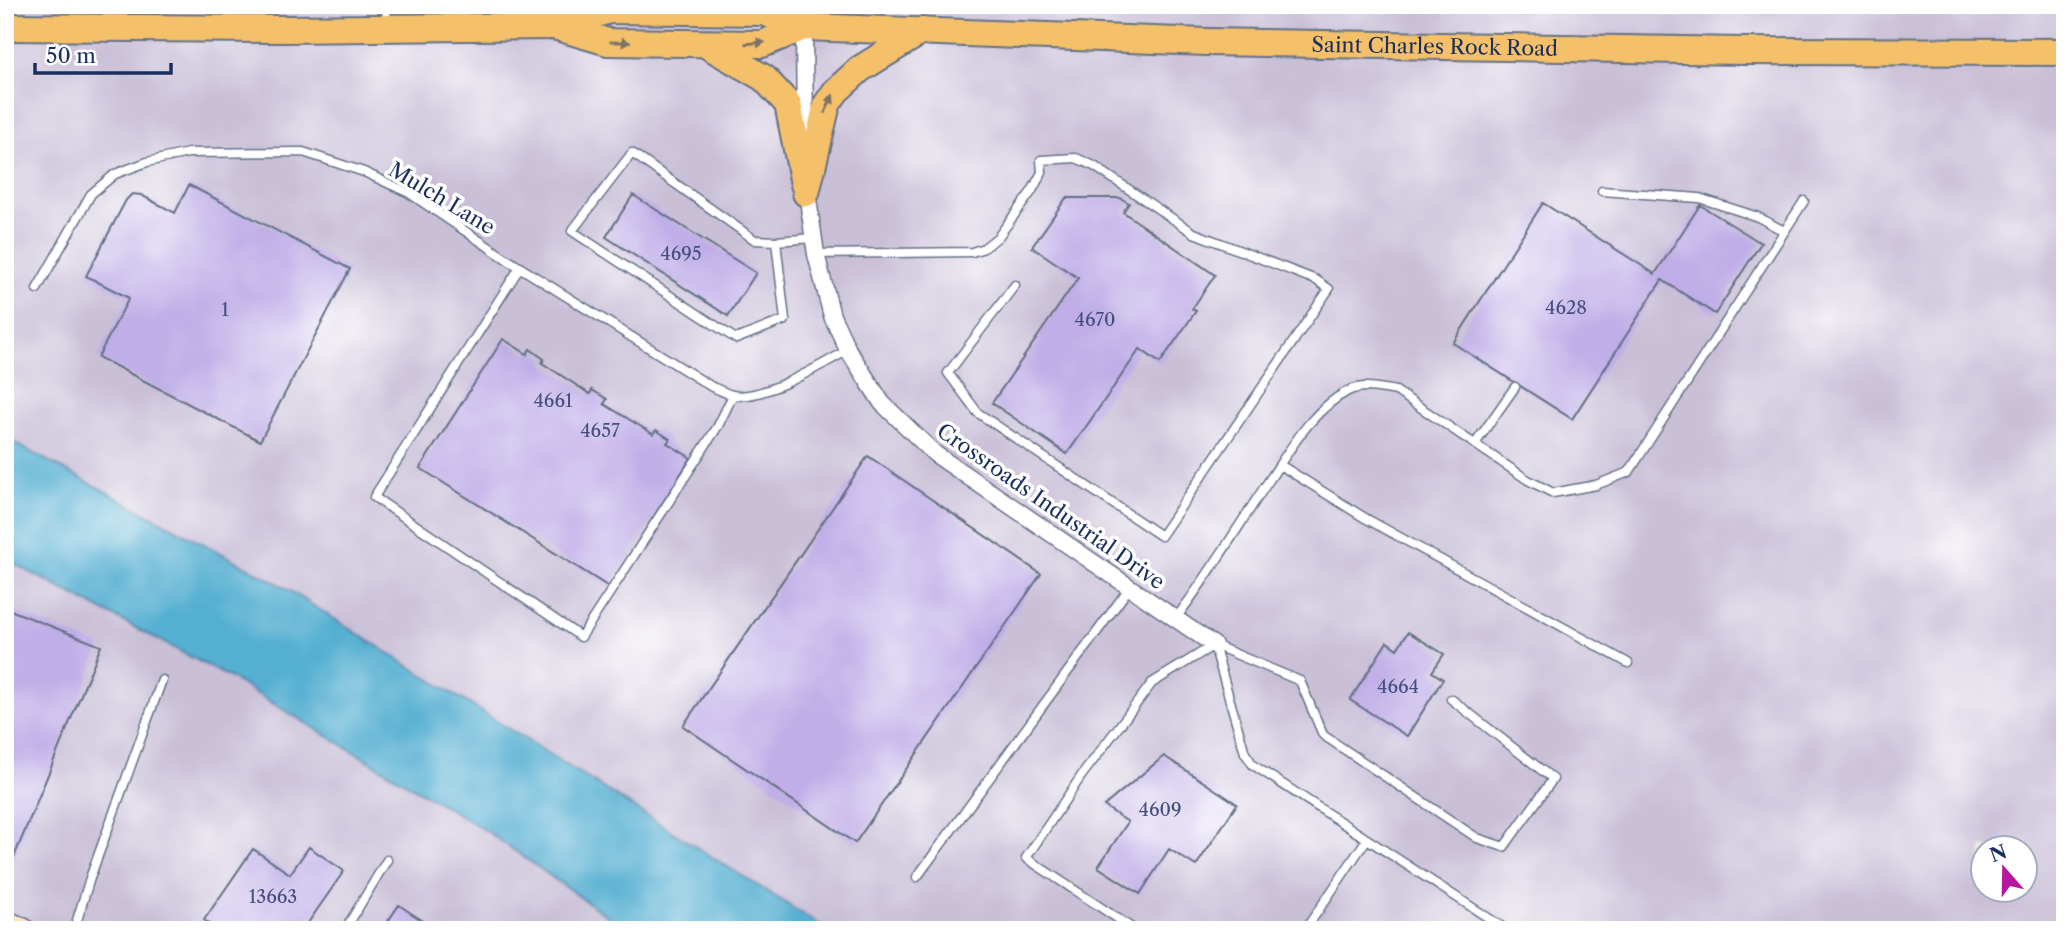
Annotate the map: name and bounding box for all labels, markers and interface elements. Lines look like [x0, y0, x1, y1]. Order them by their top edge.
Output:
street label: Saint Charles Rock Road [1311, 31, 1558, 60]
scale bar [35, 32, 172, 76]
one-way arrow [610, 36, 632, 48]
one-way arrow [744, 37, 766, 48]
text: 50 m [46, 43, 96, 68]
one-way arrow [823, 94, 835, 114]
street label: Mulch Lane [384, 156, 500, 240]
house number: 4695 [660, 243, 702, 265]
house number: 4628 [1545, 297, 1587, 319]
house number: 1 [221, 299, 229, 321]
house number: 4670 [1074, 309, 1116, 331]
house number: 4661 [533, 390, 573, 412]
street label: Crossroads Industrial Drive [932, 418, 1170, 594]
house number: 4657 [580, 420, 620, 442]
house number: 4664 [1377, 676, 1419, 698]
house number: 4609 [1139, 799, 1181, 821]
north arrow [1968, 834, 2038, 904]
text: N [1987, 840, 2010, 867]
house number: 13663 [249, 886, 297, 908]

